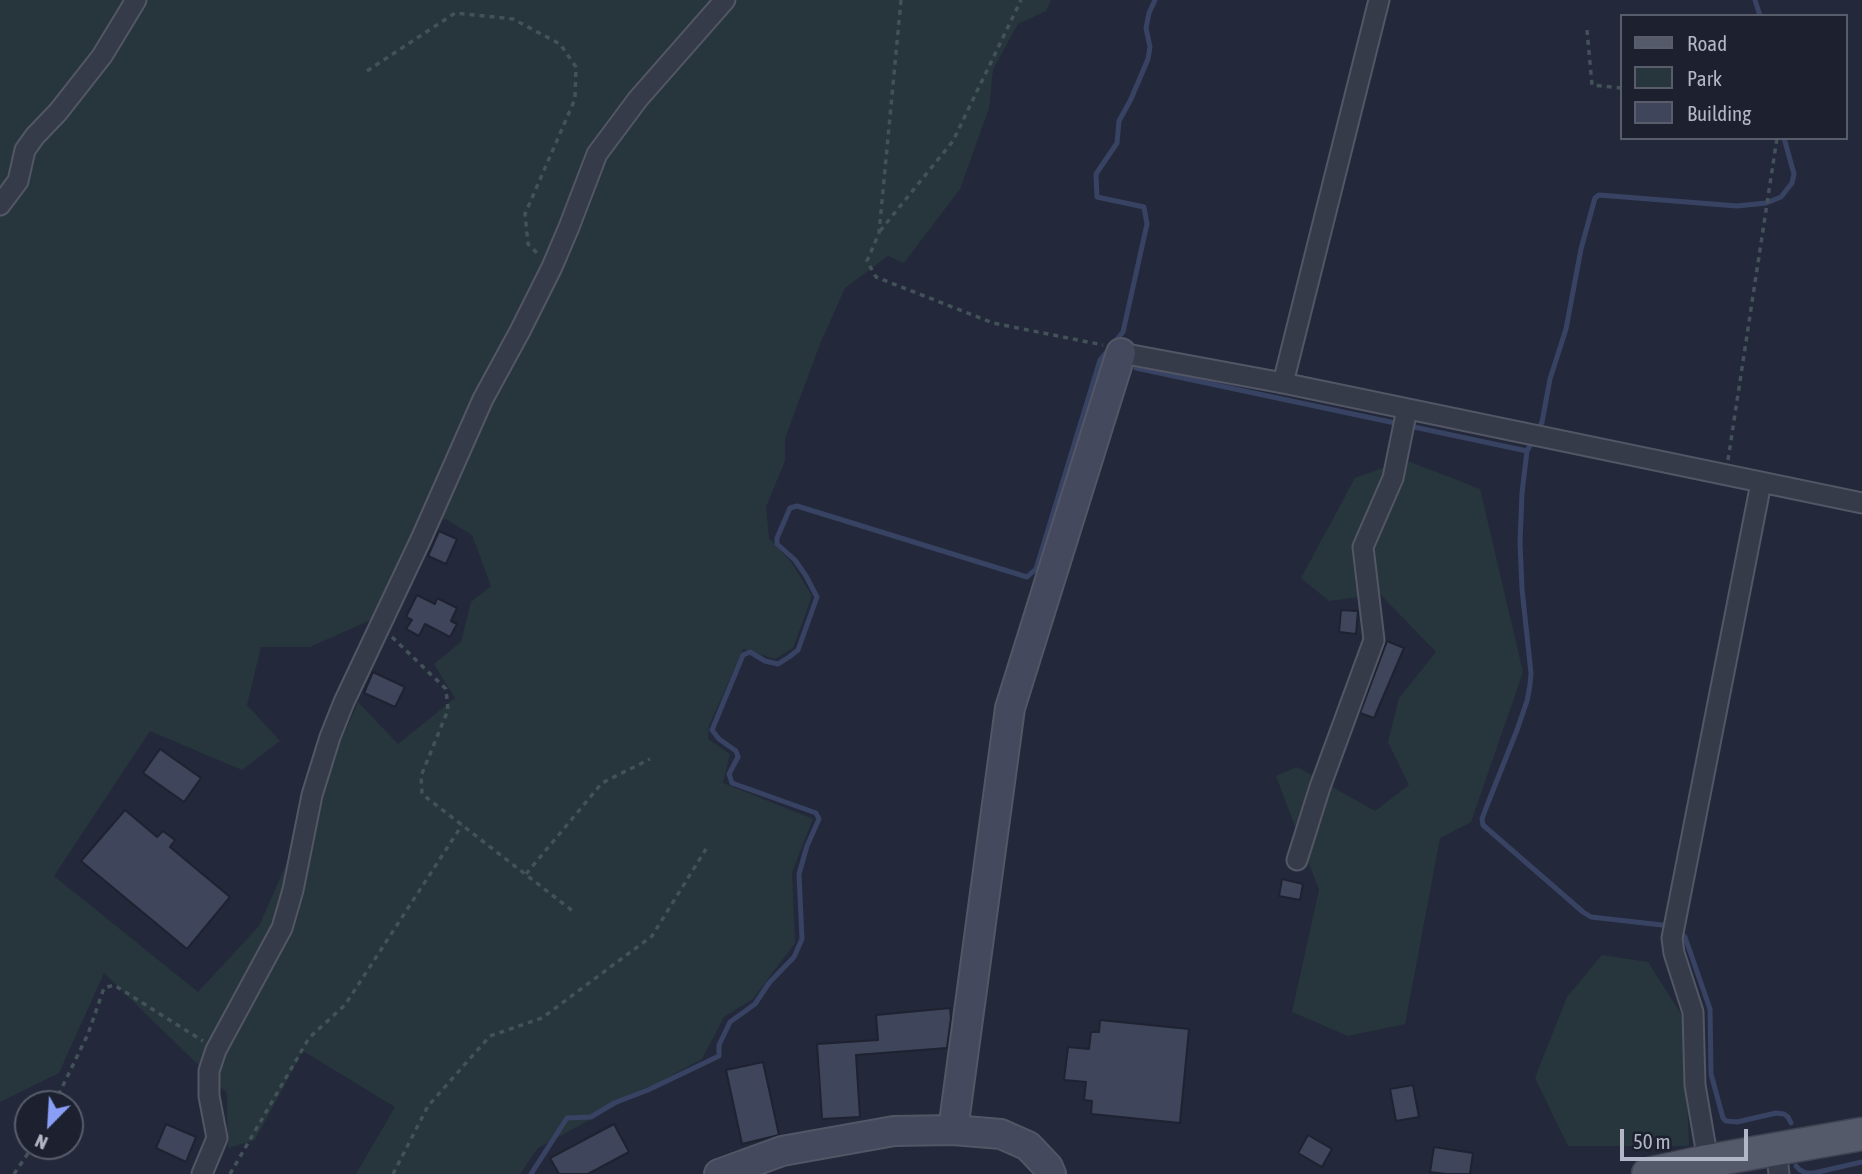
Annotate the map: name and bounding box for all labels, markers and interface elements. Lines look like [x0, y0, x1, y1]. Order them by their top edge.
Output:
legend [1620, 14, 1848, 140]
text: Road [1687, 31, 1727, 55]
text: Park [1687, 66, 1722, 90]
text: Building [1687, 101, 1751, 125]
north arrow [14, 1090, 84, 1160]
scale bar [1624, 1114, 1752, 1158]
text: 50 m [1633, 1129, 1671, 1153]
text: N [32, 1130, 51, 1155]

